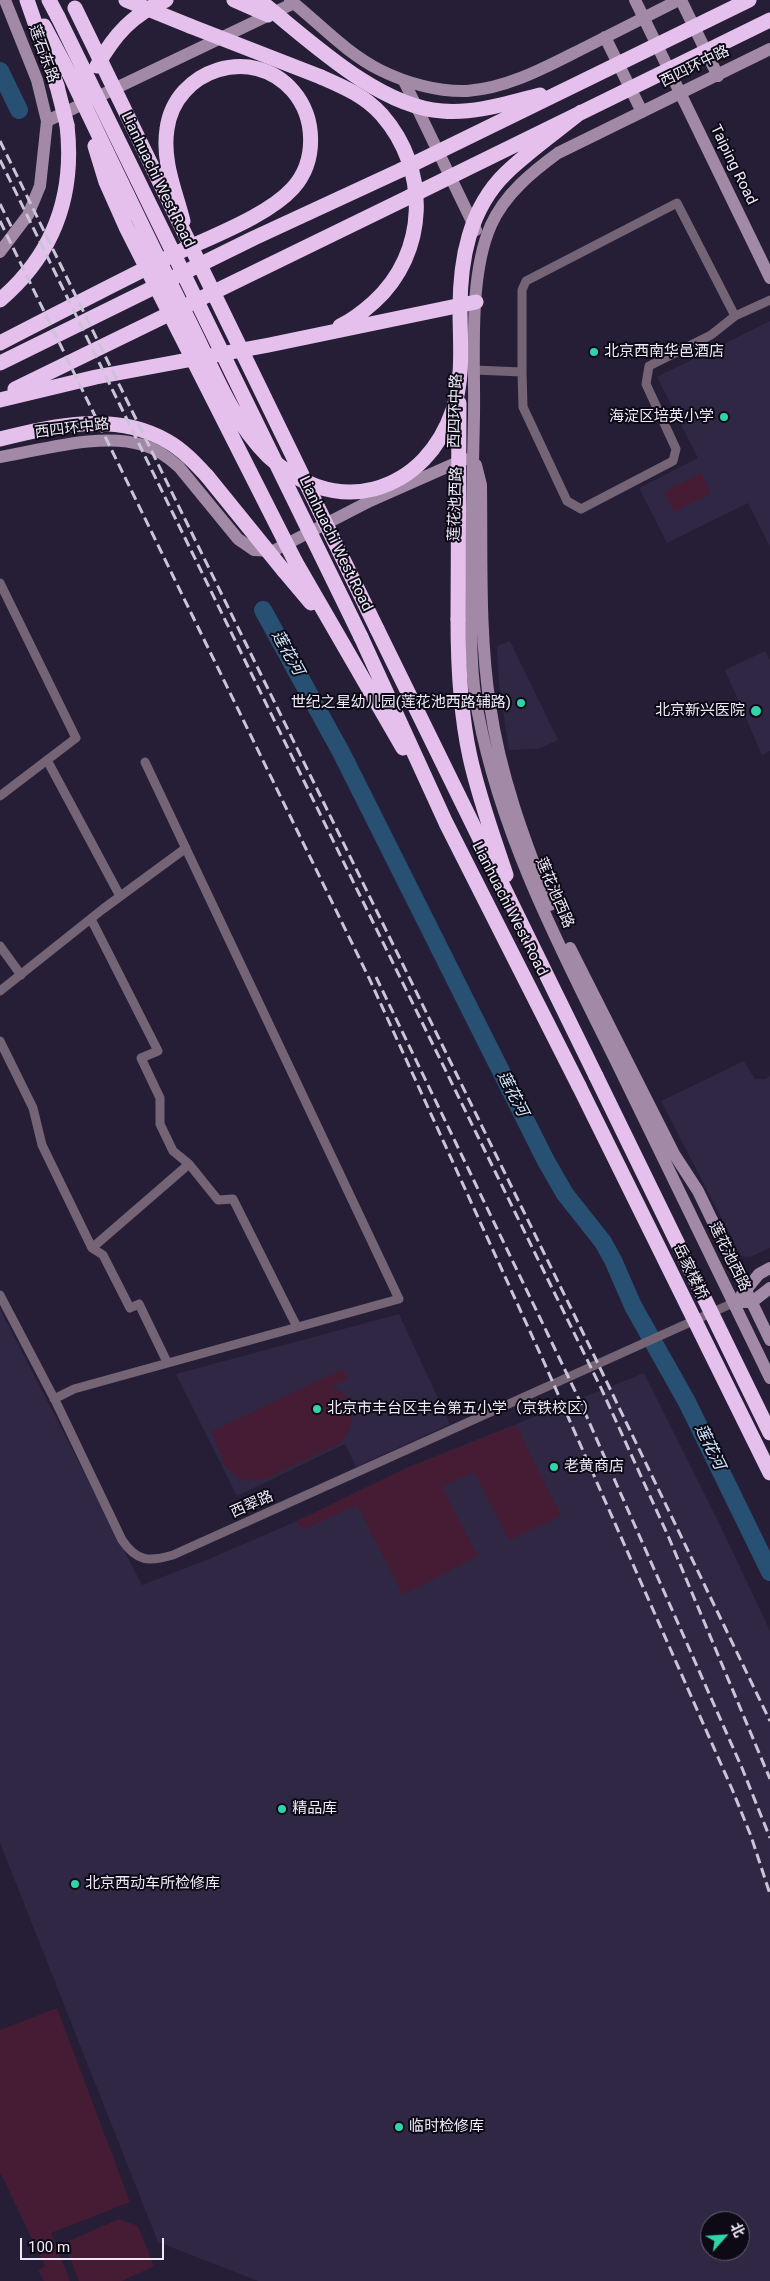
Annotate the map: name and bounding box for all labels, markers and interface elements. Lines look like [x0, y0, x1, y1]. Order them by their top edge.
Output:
street label: 莲石东路 [24, 23, 62, 85]
street label: 西四环中路 [657, 42, 733, 92]
street label: Lianhuachi West Road [116, 109, 198, 251]
street label: Taiping Road [706, 122, 760, 208]
place label: 北京西南华邑酒店 [604, 343, 724, 361]
marker: 北京西南华邑酒店 [588, 346, 600, 358]
street label: 西四环中路 [446, 373, 466, 449]
place label: 海淀区培英小学 [609, 408, 714, 426]
marker: 海淀区培英小学 [718, 411, 730, 423]
street label: 西四环中路 [34, 415, 110, 443]
street label: 莲花池西路 [446, 466, 466, 542]
street label: Lianhuachi West Road [294, 473, 376, 615]
water label: 莲花河 [267, 627, 307, 679]
place label: 世纪之星幼儿园(莲花池西路辅路) [291, 694, 511, 712]
marker: 世纪之星幼儿园(莲花池西路辅路) [515, 697, 527, 709]
place label: 北京新兴医院 [655, 702, 745, 720]
marker: 北京新兴医院 [749, 704, 763, 718]
street label: Lianhuachi West Road [467, 839, 551, 979]
street label: 莲花池西路 [531, 855, 577, 931]
water label: 莲花河 [493, 1068, 531, 1120]
street label: 莲花池西路 [704, 1219, 754, 1295]
street label: 岳家楼桥 [669, 1241, 711, 1303]
place label: 北京市丰台区丰台第五小学（京铁校区） [327, 1400, 597, 1418]
marker: 北京市丰台区丰台第五小学（京铁校区） [311, 1403, 323, 1415]
water label: 莲花河 [690, 1421, 728, 1473]
place label: 老黄商店 [564, 1458, 624, 1476]
marker: 老黄商店 [548, 1461, 560, 1473]
street label: 西翠路 [228, 1488, 276, 1522]
place label: 精品库 [292, 1800, 337, 1818]
marker: 精品库 [276, 1803, 288, 1815]
place label: 北京西动车所检修库 [85, 1875, 220, 1893]
marker: 北京西动车所检修库 [69, 1878, 81, 1890]
place label: 临时检修库 [409, 2118, 484, 2136]
marker: 临时检修库 [393, 2121, 405, 2133]
north arrow [700, 2211, 750, 2261]
text: 北 [727, 2220, 748, 2240]
scale bar [22, 2228, 166, 2260]
text: 100 m [28, 2238, 70, 2256]

